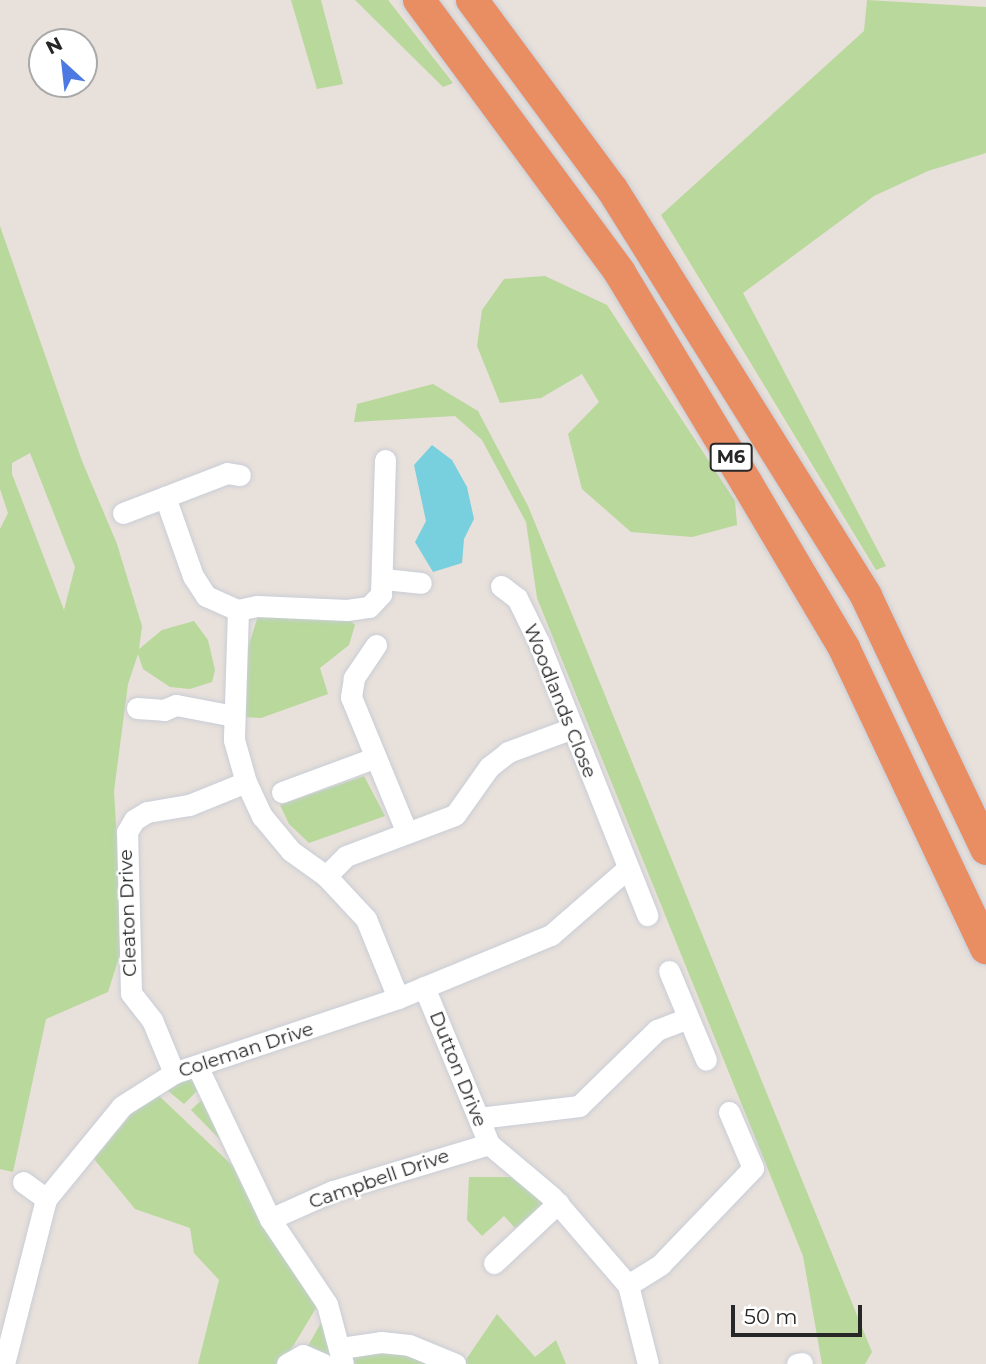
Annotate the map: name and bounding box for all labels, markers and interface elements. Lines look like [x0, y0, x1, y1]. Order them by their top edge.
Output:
north arrow [28, 28, 98, 98]
text: N [42, 32, 66, 59]
road number: M6 [708, 443, 754, 472]
street label: Woodlands Close [519, 621, 601, 781]
street label: Cleaton Drive [114, 849, 142, 977]
street label: Dutton Drive [424, 1008, 492, 1130]
street label: Coleman Drive [176, 1017, 316, 1083]
street label: Campbell Drive [306, 1144, 452, 1214]
scale bar [734, 1290, 865, 1334]
text: 50 m [744, 1304, 798, 1329]

